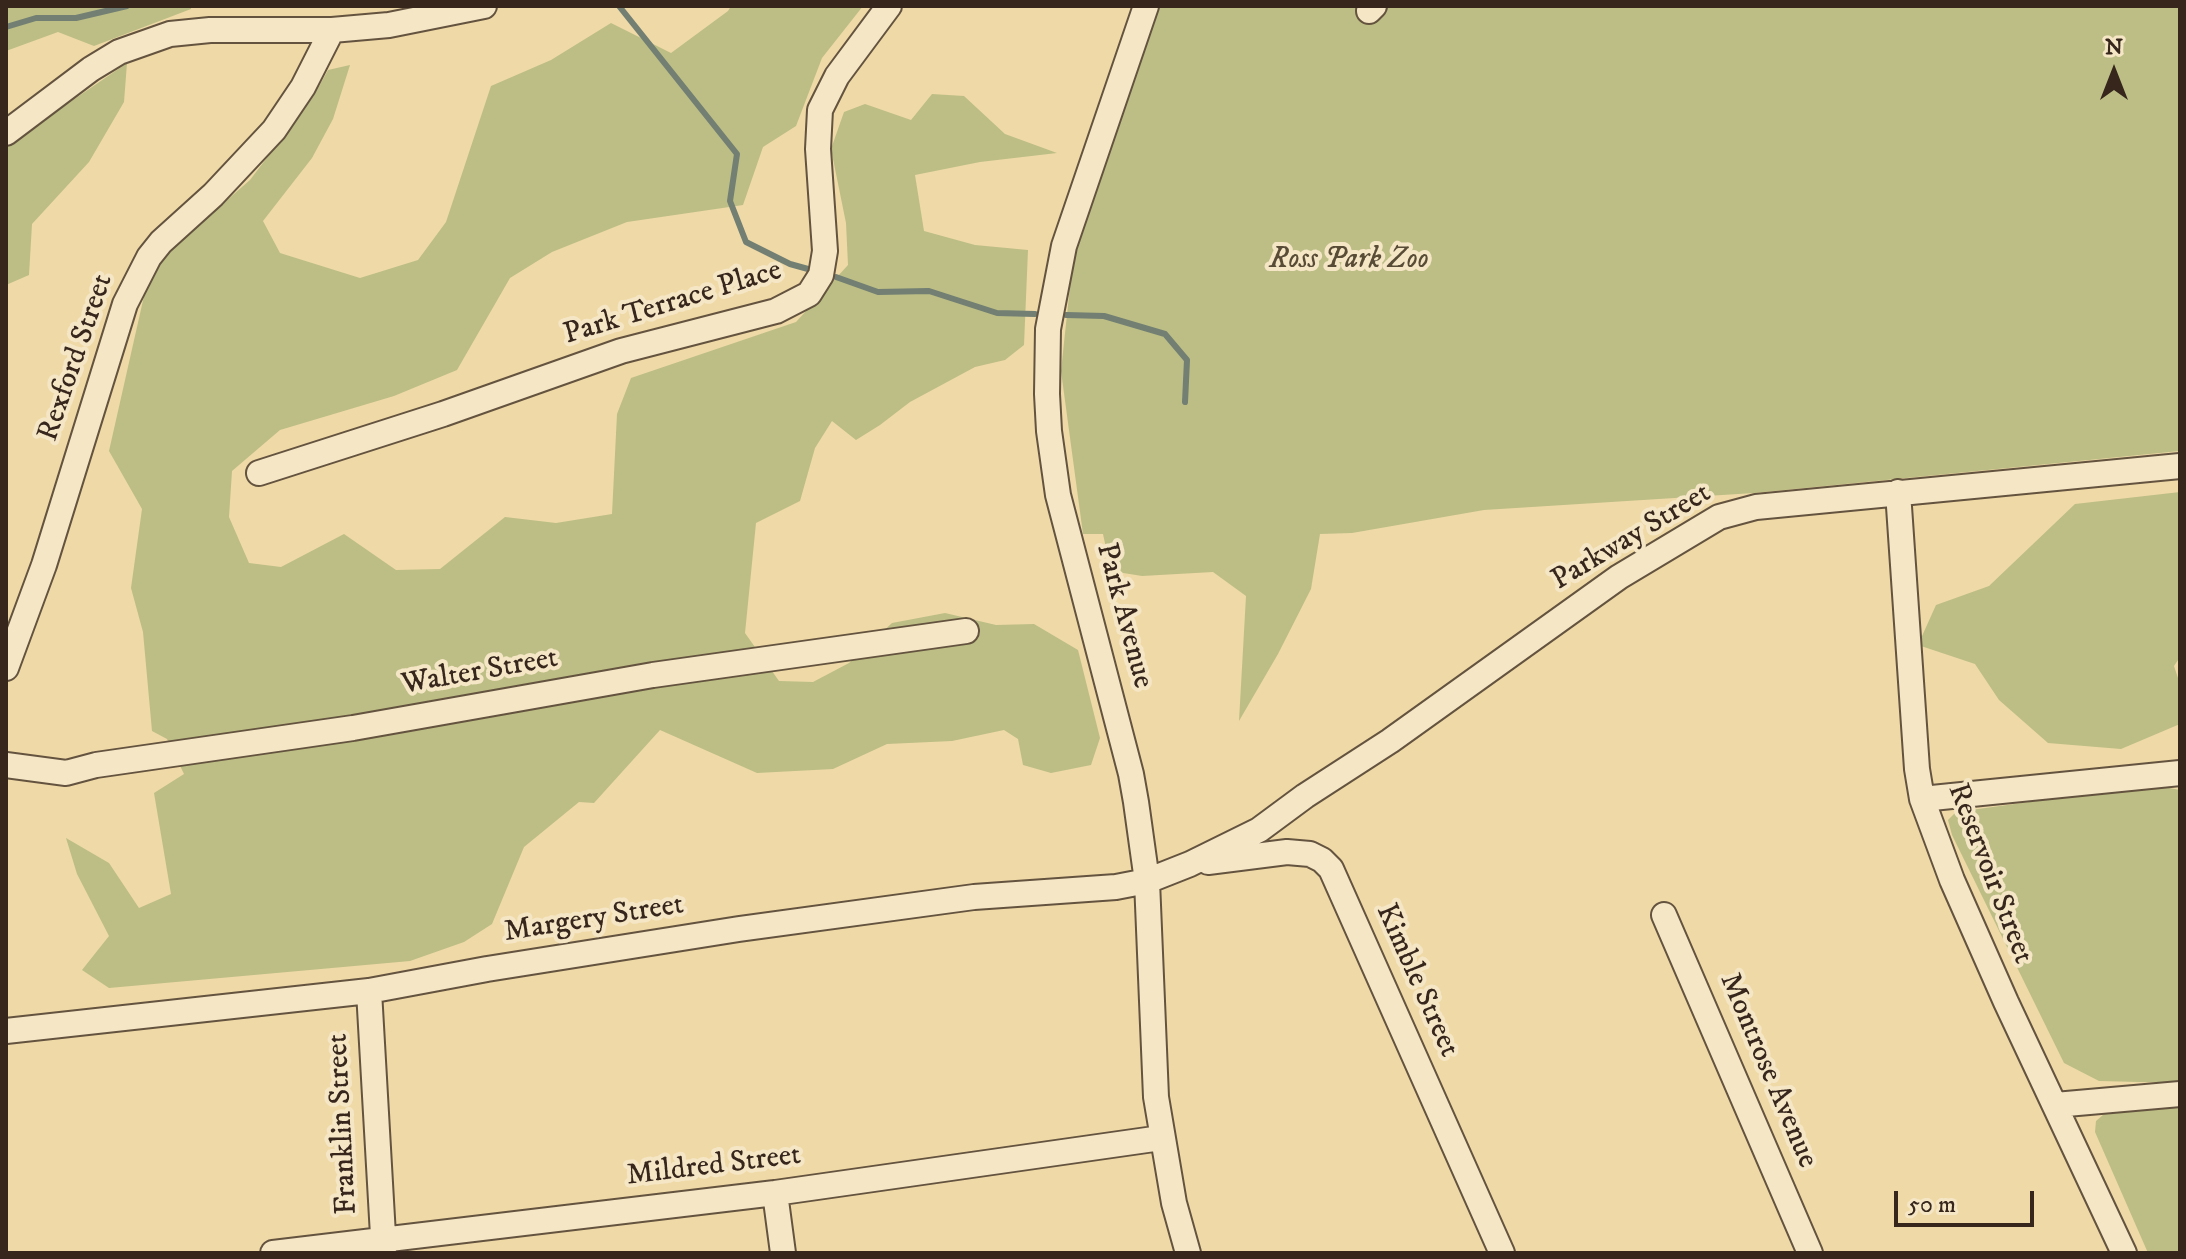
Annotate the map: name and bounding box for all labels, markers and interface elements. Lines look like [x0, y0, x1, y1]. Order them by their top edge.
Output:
north arrow [2074, 32, 2154, 112]
text: N [2105, 34, 2123, 61]
park label: Ross Park Zoo [1269, 243, 1429, 279]
street label: Park Terrace Place [560, 254, 786, 354]
street label: Rexford Street [32, 270, 122, 446]
street label: Parkway Street [1546, 476, 1718, 600]
street label: Park Avenue [1086, 539, 1160, 693]
street label: Walter Street [399, 642, 561, 704]
street label: Reservoir Street [1938, 779, 2040, 969]
street label: Margery Street [502, 888, 686, 952]
street label: Kimble Street [1366, 899, 1466, 1063]
street label: Montrose Avenue [1710, 968, 1824, 1174]
street label: Franklin Street [321, 1033, 367, 1215]
street label: Mildred Street [625, 1138, 803, 1196]
scale bar [1898, 1175, 2038, 1225]
text: 50 m [1908, 1190, 1956, 1220]

